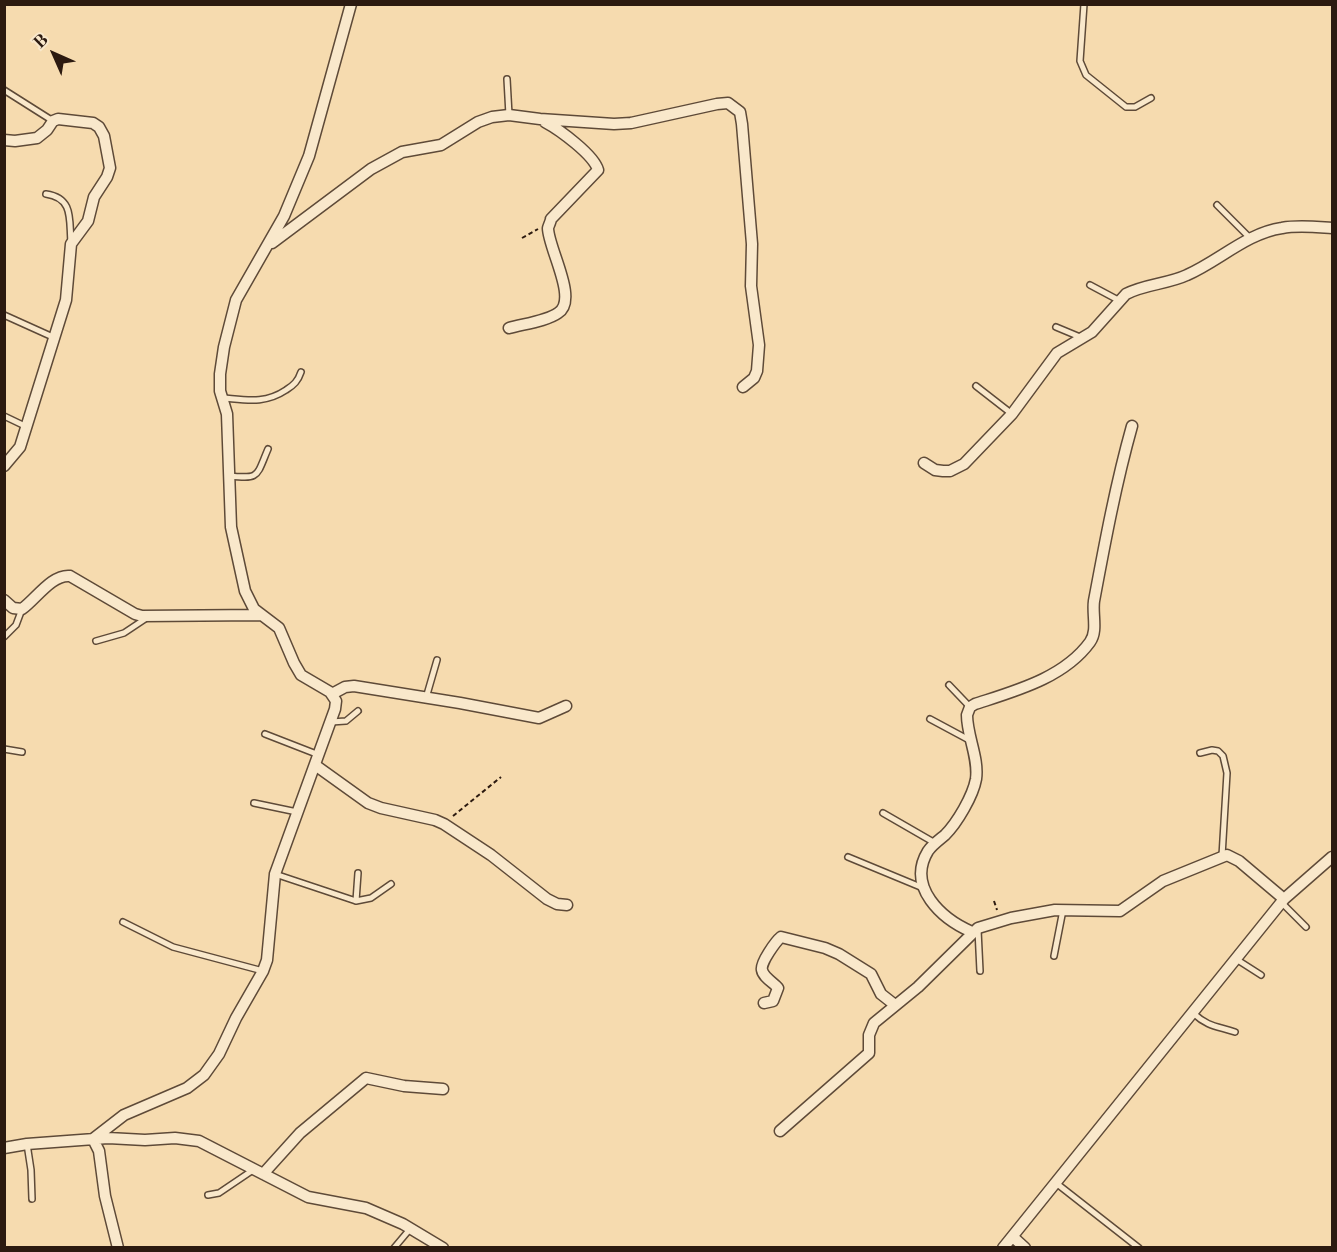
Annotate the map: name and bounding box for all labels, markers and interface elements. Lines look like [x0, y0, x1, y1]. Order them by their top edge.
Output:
north arrow [24, 24, 84, 84]
text: B [30, 30, 53, 53]

